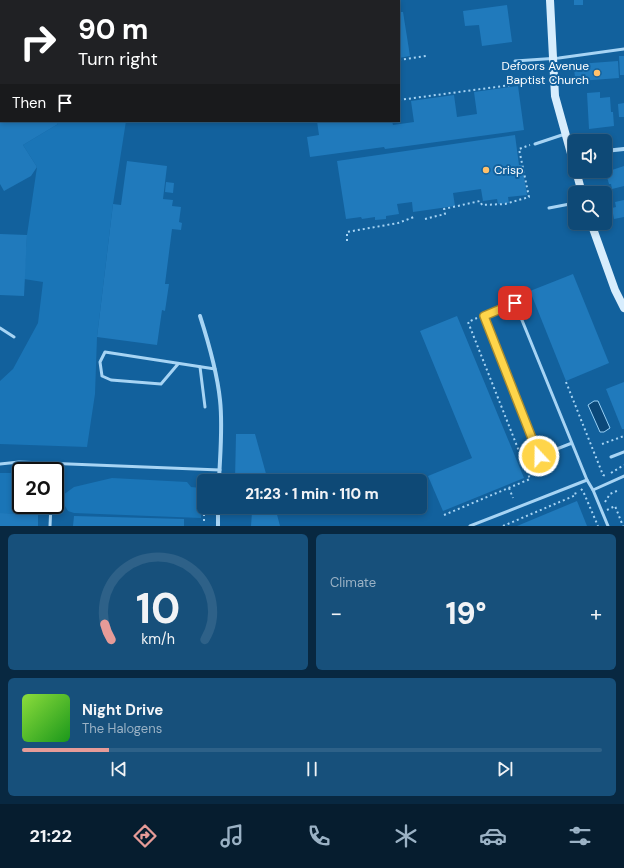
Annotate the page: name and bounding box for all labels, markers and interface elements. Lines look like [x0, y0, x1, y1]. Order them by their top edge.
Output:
text: 90 m [78, 11, 148, 48]
icon: right [12, 16, 64, 68]
text: Turn right [78, 47, 158, 71]
place label: Defoors Avenue Baptist Church [501, 58, 589, 88]
marker: Defoors Avenue Baptist Church [592, 68, 602, 78]
icon: arrive [54, 92, 76, 114]
text: Then [12, 93, 46, 113]
map controls [568, 134, 612, 230]
button: sound [568, 134, 612, 178]
place label: Crisp [494, 162, 523, 178]
marker: Crisp [481, 165, 491, 175]
button: search [568, 186, 612, 230]
pin [498, 286, 532, 320]
icon: arrive [504, 292, 526, 314]
position arrow [518, 435, 560, 477]
speed limit sign: 20 [12, 462, 64, 514]
text: 21:23 · 1 min · 110 m [245, 484, 379, 504]
text: Climate [330, 574, 376, 591]
text: 10 [136, 582, 180, 636]
text: 19° [445, 594, 487, 633]
text: − [330, 599, 342, 628]
text: + [590, 599, 602, 628]
text: km/h [141, 630, 175, 648]
text: Night Drive [82, 700, 163, 720]
text: The Halogens [82, 720, 162, 737]
icon: previous [108, 758, 130, 780]
icon: pause [301, 758, 323, 780]
icon: next [494, 758, 516, 780]
icon: directions [131, 822, 159, 850]
icon: music [218, 822, 246, 850]
icon: phone [305, 822, 333, 850]
icon: climate [392, 822, 420, 850]
icon: car [479, 822, 507, 850]
icon: filters [566, 822, 594, 850]
text: 21:22 [30, 824, 72, 848]

